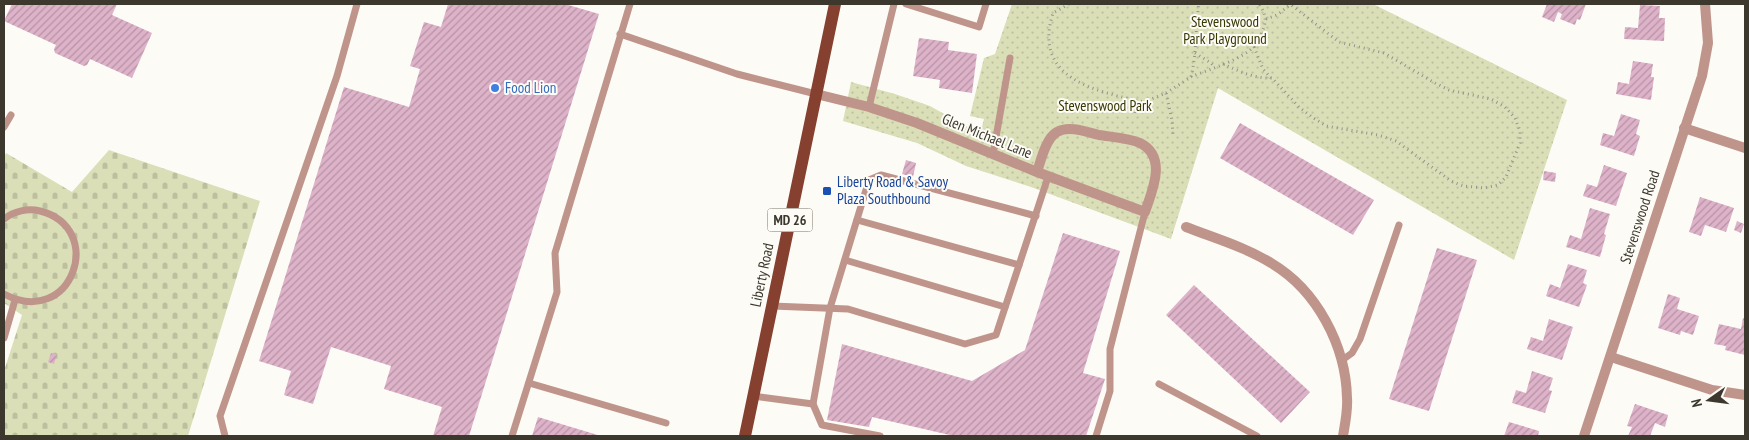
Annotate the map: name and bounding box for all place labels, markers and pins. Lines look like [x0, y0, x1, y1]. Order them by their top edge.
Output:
place label: Food Lion [505, 78, 556, 97]
marker: Food Lion [489, 82, 501, 94]
place label: Liberty Road & Savoy Plaza Southbound [837, 172, 948, 208]
marker: Liberty Road & Savoy Plaza Southbound [821, 185, 833, 197]

